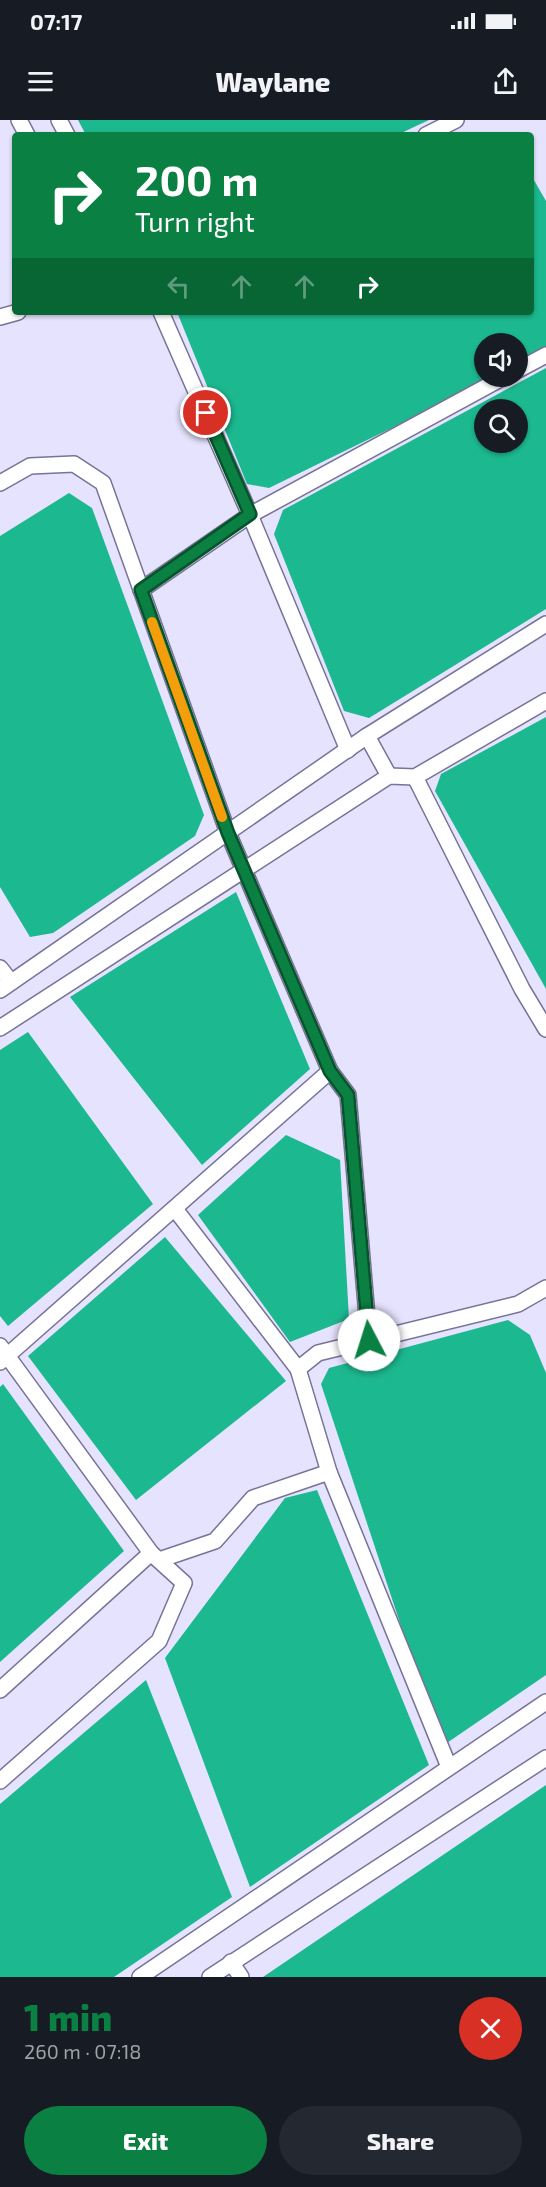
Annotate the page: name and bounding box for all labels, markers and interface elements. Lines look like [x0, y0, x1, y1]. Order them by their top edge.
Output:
text: 07:17 [30, 8, 82, 34]
icon: menu [24, 65, 57, 98]
text: Waylane [216, 65, 330, 97]
icon: share [489, 65, 522, 98]
text: 200 m [135, 154, 258, 204]
icon: right [36, 156, 114, 234]
text: Turn right [135, 205, 255, 237]
icon: left [162, 270, 195, 303]
icon: ahead [225, 270, 258, 303]
icon: ahead [288, 270, 321, 303]
icon: right [351, 270, 384, 303]
map controls [474, 333, 528, 453]
button: sound [474, 333, 528, 387]
pin [180, 387, 231, 438]
icon: arrive [189, 396, 222, 429]
button: search [474, 399, 528, 453]
position arrow [337, 1308, 401, 1372]
text: 1 min [24, 1995, 112, 2038]
button: close [459, 1997, 522, 2060]
text: 260 m · 07:18 [24, 2039, 141, 2063]
button: Exit [24, 2106, 267, 2175]
button: Share [279, 2106, 522, 2175]

